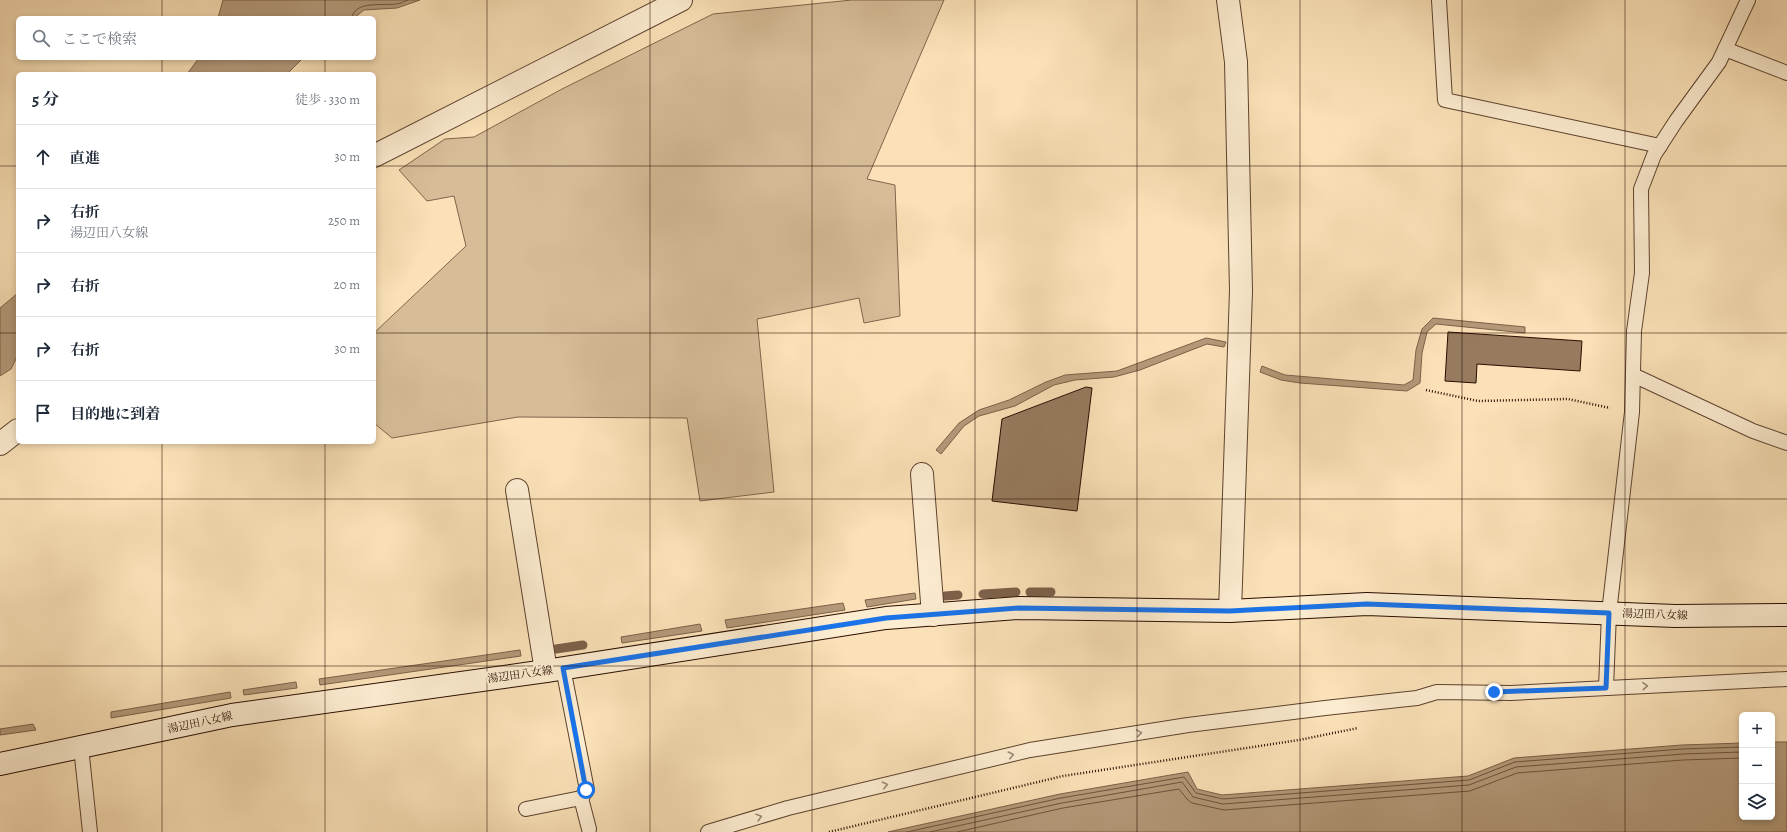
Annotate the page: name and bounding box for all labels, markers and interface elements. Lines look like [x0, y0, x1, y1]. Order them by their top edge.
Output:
search box [16, 16, 376, 60]
icon: search [30, 27, 52, 49]
text: ここで検索 [62, 29, 137, 49]
text: 5 分 [32, 88, 59, 111]
text: 徒歩 · 330 m [295, 91, 360, 108]
icon: ahead [32, 146, 54, 168]
text: 直進 [70, 148, 100, 168]
text: 30 m [334, 148, 360, 165]
text: 右折 [70, 202, 100, 222]
icon: right [32, 210, 54, 232]
text: 250 m [328, 212, 360, 229]
text: 湯辺田八女線 [70, 224, 148, 241]
icon: right [32, 274, 54, 296]
text: 右折 [70, 276, 100, 296]
text: 20 m [334, 276, 360, 293]
icon: right [32, 338, 54, 360]
text: 右折 [70, 340, 100, 360]
text: 30 m [334, 340, 360, 357]
icon: arrive [32, 402, 54, 424]
text: 目的地に到着 [70, 404, 160, 424]
street label: 湯辺田八女線 [1622, 606, 1688, 623]
street label: 湯辺田八女線 [486, 662, 554, 687]
one-way arrow [1642, 682, 1648, 691]
route end [1485, 683, 1503, 701]
street label: 湯辺田八女線 [166, 708, 234, 737]
map controls [1739, 712, 1775, 820]
button: + [1739, 712, 1775, 748]
one-way arrow [1136, 729, 1142, 738]
button: − [1739, 748, 1775, 784]
one-way arrow [1008, 751, 1014, 759]
route start [577, 781, 595, 799]
one-way arrow [881, 781, 888, 789]
button: layers [1739, 784, 1775, 820]
one-way arrow [755, 813, 762, 822]

